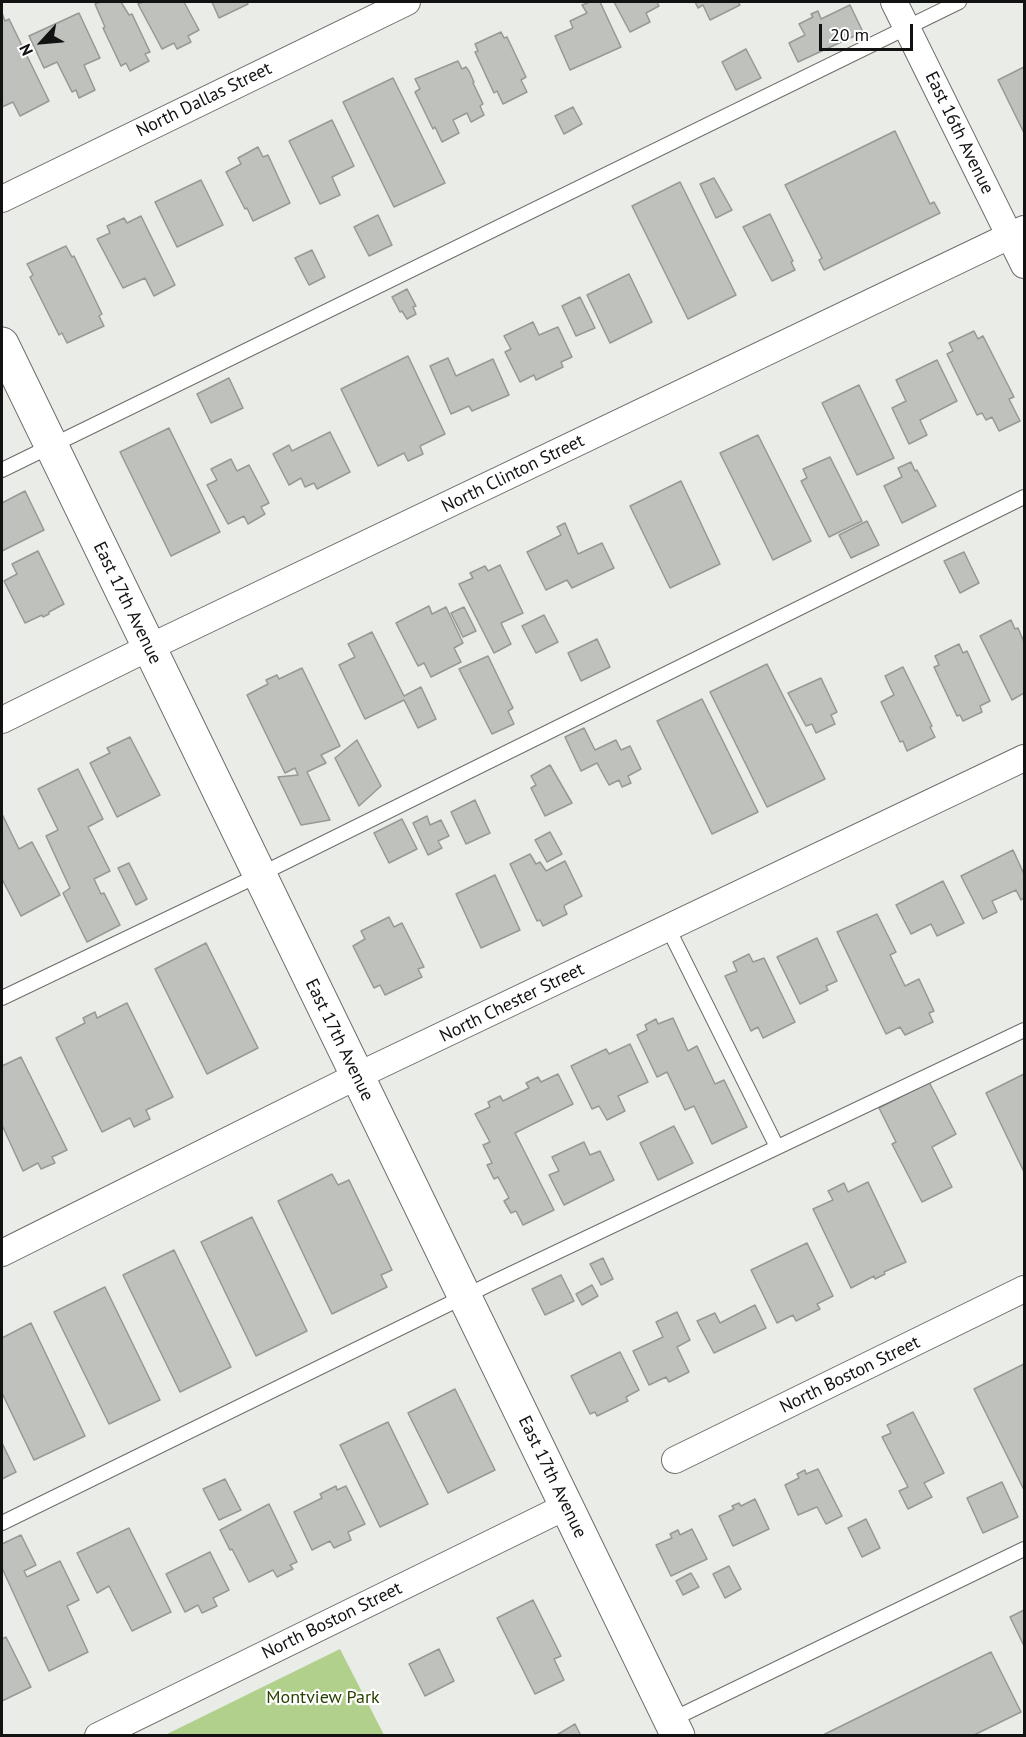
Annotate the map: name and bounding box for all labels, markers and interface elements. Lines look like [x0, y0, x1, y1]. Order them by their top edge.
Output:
north arrow [12, 12, 72, 72]
scale bar [822, 12, 916, 50]
text: 20 m [830, 23, 869, 46]
text: N [15, 41, 37, 59]
street label: North Dallas Street [133, 58, 275, 142]
street label: East 16th Avenue [920, 68, 998, 198]
street label: North Clinton Street [438, 430, 588, 518]
street label: East 17th Avenue [88, 538, 166, 668]
street label: North Chester Street [436, 959, 588, 1047]
street label: East 17th Avenue [300, 975, 378, 1105]
street label: North Boston Street [776, 1332, 924, 1418]
street label: East 17th Avenue [513, 1412, 591, 1542]
street label: North Boston Street [258, 1578, 406, 1664]
park label: Montview Park [266, 1687, 380, 1709]

